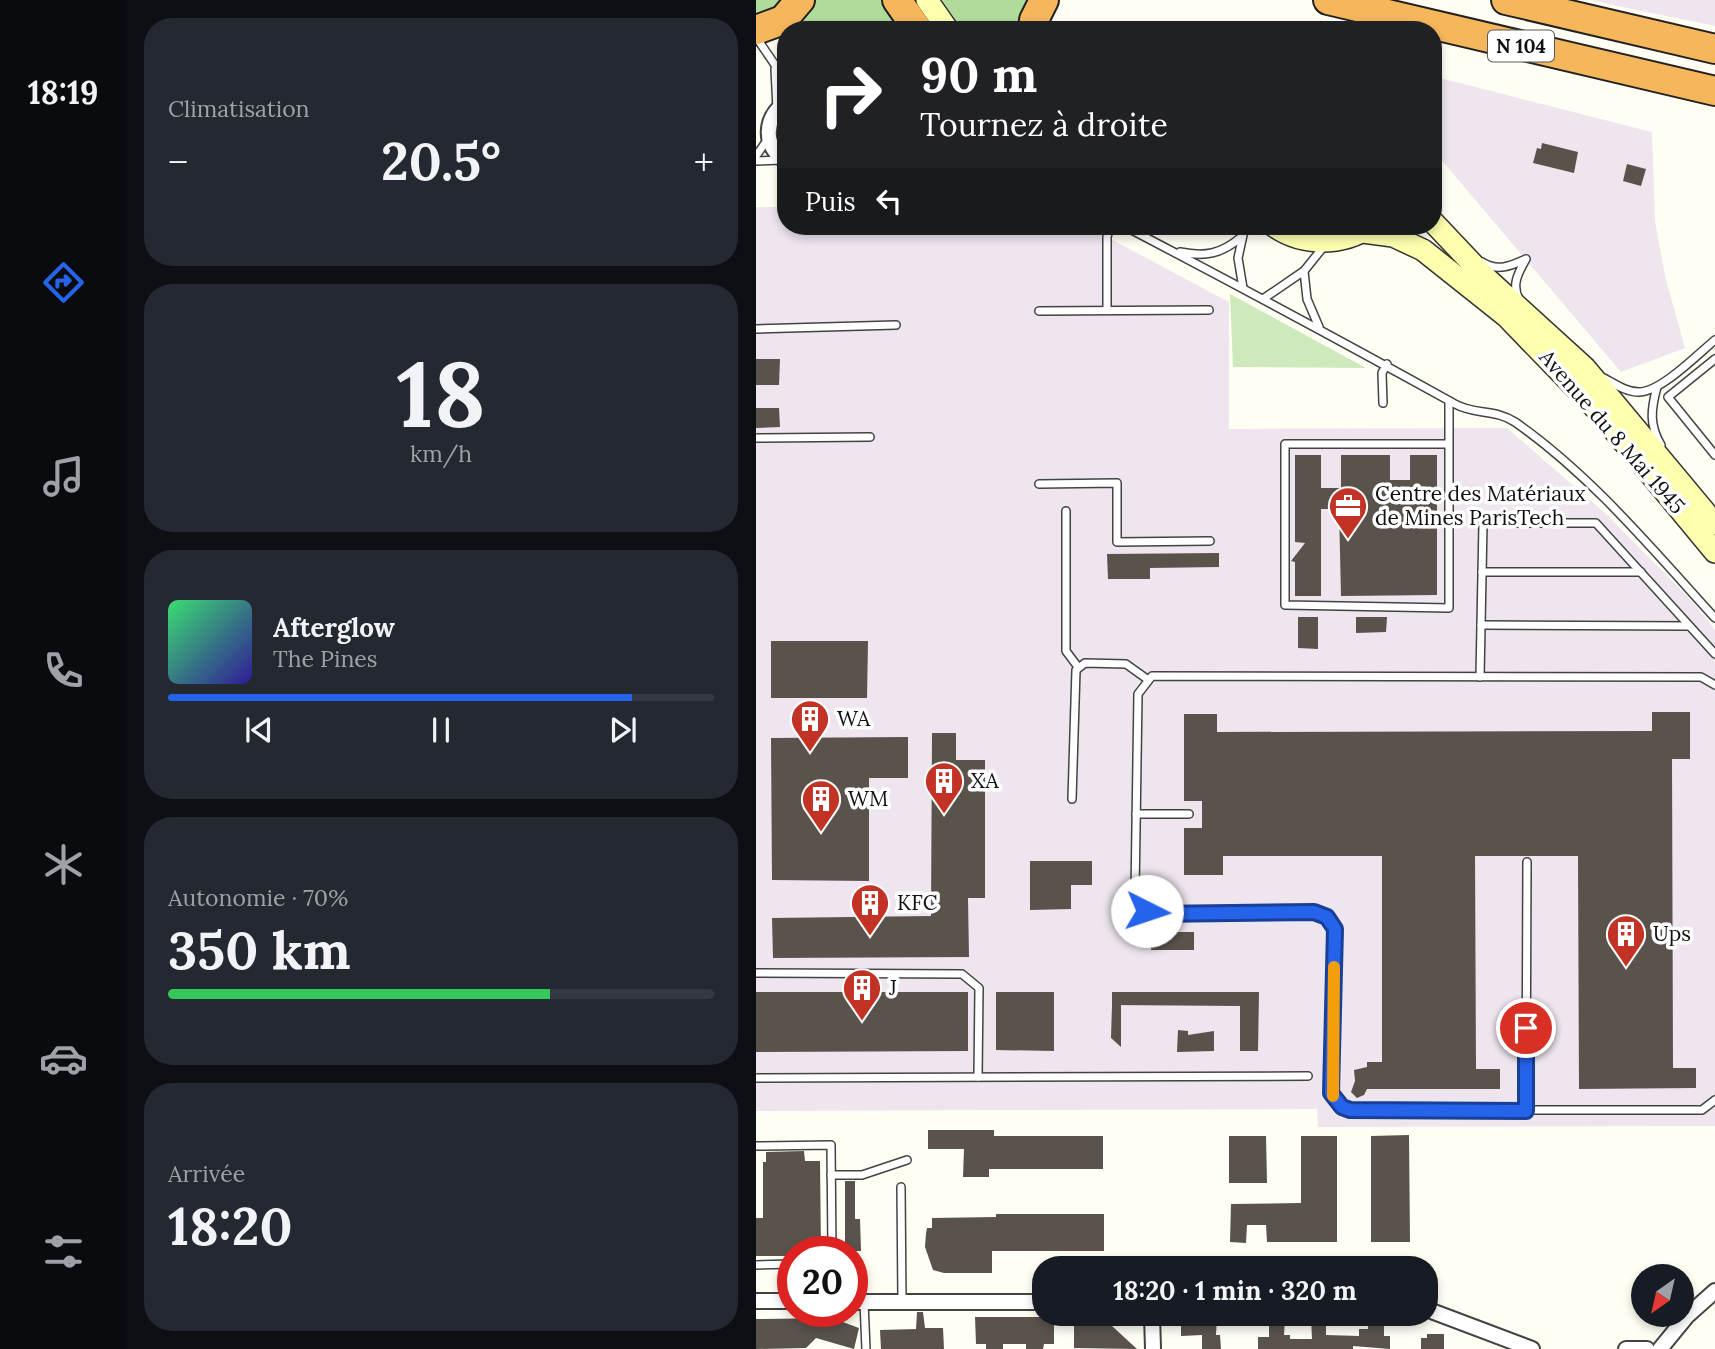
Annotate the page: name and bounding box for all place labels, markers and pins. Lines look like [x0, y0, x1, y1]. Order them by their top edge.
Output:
place label: Centre des Matériaux de Mines ParisTech [1375, 480, 1586, 531]
office icon: Centre des Matériaux de Mines ParisTech [1327, 485, 1369, 540]
building icon: WA [789, 698, 831, 753]
place label: WA [837, 705, 871, 732]
building icon: XA [923, 760, 965, 815]
place label: XA [971, 767, 1000, 794]
building icon: WM [800, 778, 842, 833]
place label: WM [848, 785, 888, 812]
building icon: KFC [849, 882, 891, 937]
place label: KFC [897, 889, 938, 916]
building icon: Ups [1605, 913, 1647, 968]
place label: Ups [1653, 920, 1691, 947]
building icon: J [841, 967, 883, 1022]
place label: J [888, 974, 897, 1001]
pin [1496, 998, 1556, 1058]

